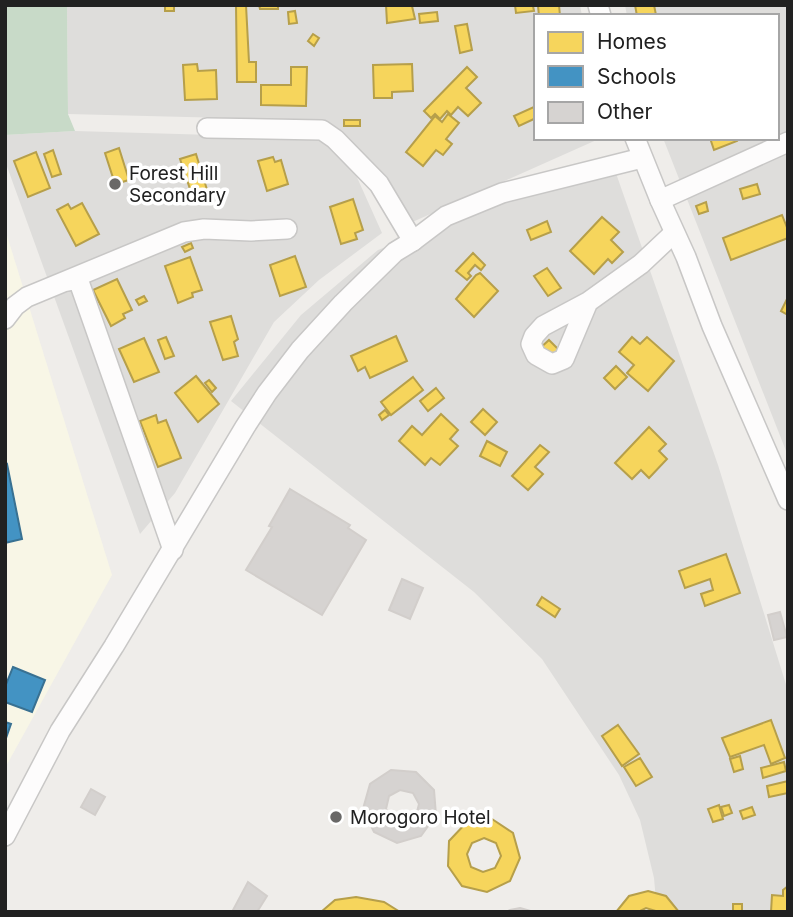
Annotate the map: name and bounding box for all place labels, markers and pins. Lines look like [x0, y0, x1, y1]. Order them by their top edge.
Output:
place label: Forest Hill Secondary [129, 162, 226, 207]
marker: Forest Hill Secondary [107, 176, 123, 192]
place label: Morogoro Hotel [350, 806, 491, 829]
marker: Morogoro Hotel [328, 809, 344, 825]

